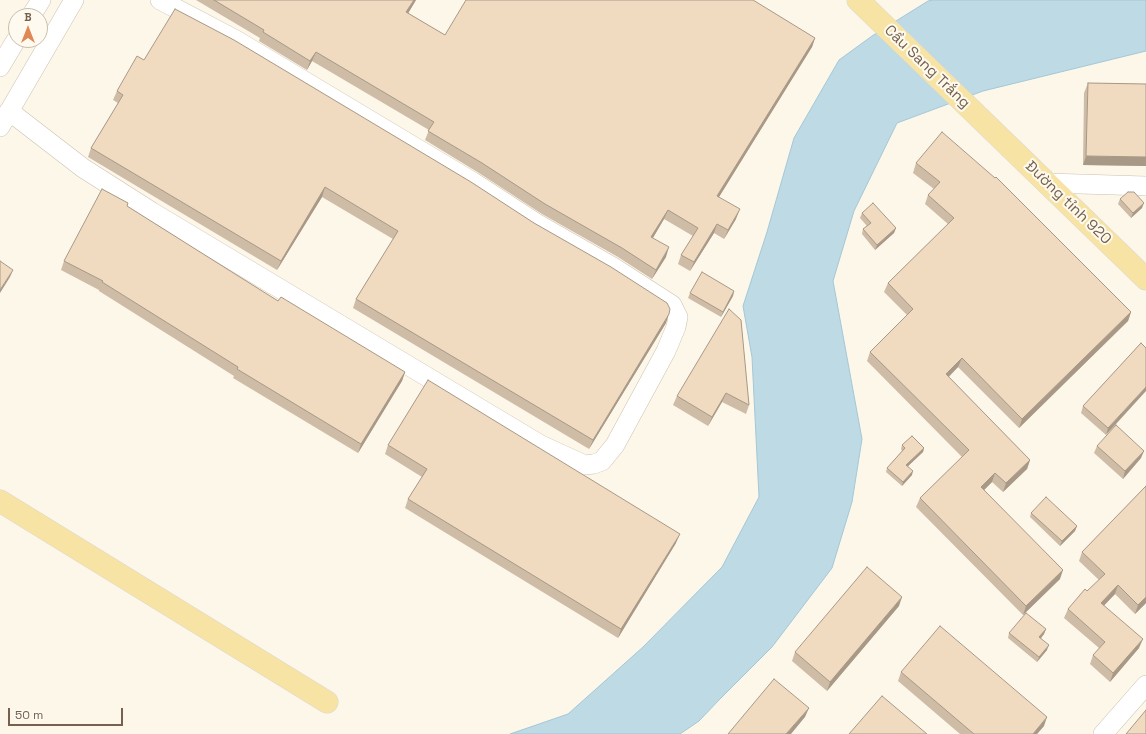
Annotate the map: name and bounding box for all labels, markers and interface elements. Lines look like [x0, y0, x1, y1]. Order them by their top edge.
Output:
north arrow [8, 8, 48, 48]
text: B [24, 10, 32, 24]
street label: Cầu Sang Trắng [880, 22, 974, 112]
street label: Đường tỉnh 920 [1021, 158, 1115, 248]
scale bar [10, 700, 125, 726]
text: 50 m [15, 707, 43, 723]

